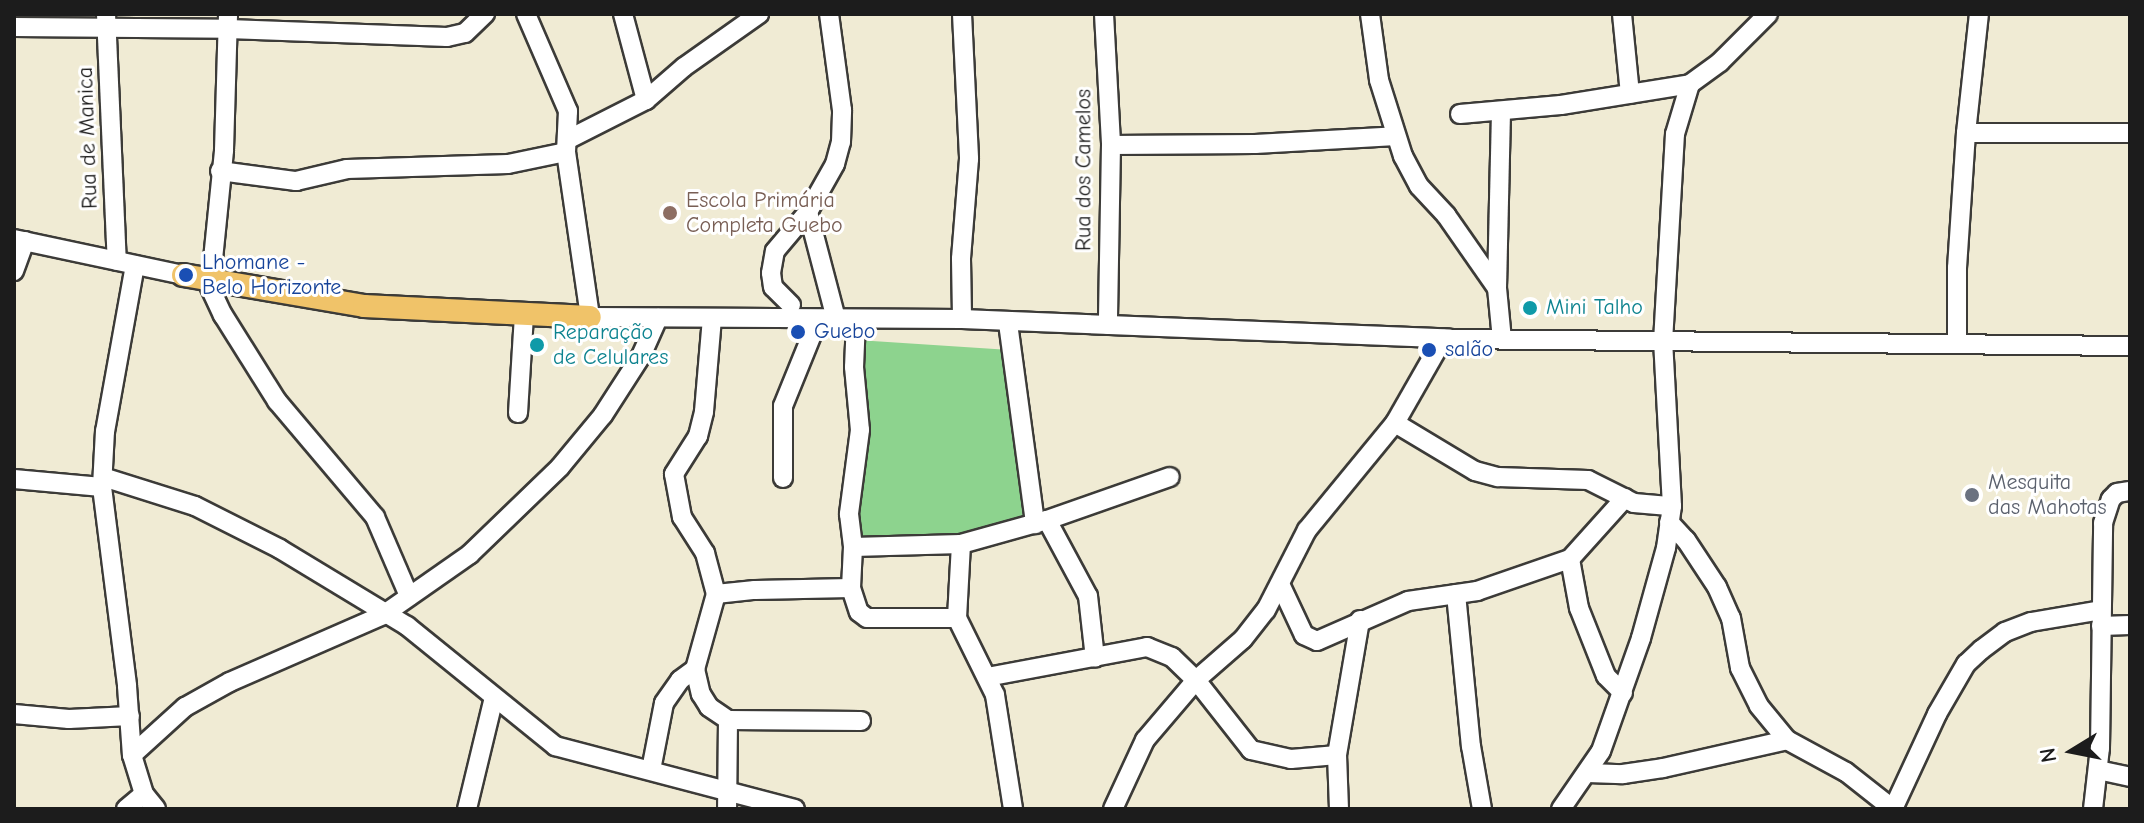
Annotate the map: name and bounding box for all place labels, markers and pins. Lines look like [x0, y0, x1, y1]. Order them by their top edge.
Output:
place label: Escola Primária Completa Guebo [686, 187, 843, 238]
marker: Escola Primária Completa Guebo [661, 204, 679, 222]
place label: Lhomane - Belo Horizonte [202, 249, 341, 300]
marker: Lhomane - Belo Horizonte [177, 266, 195, 284]
place label: Mini Talho [1546, 295, 1643, 321]
marker: Mini Talho [1521, 299, 1539, 317]
place label: Reparação de Celulares [553, 319, 668, 370]
place label: Guebo [814, 319, 875, 345]
marker: Guebo [789, 323, 807, 341]
marker: Reparação de Celulares [528, 336, 546, 354]
place label: salão [1445, 337, 1493, 363]
marker: salão [1420, 341, 1438, 359]
place label: Mesquita das Mahotas [1988, 469, 2107, 520]
marker: Mesquita das Mahotas [1963, 486, 1981, 504]

